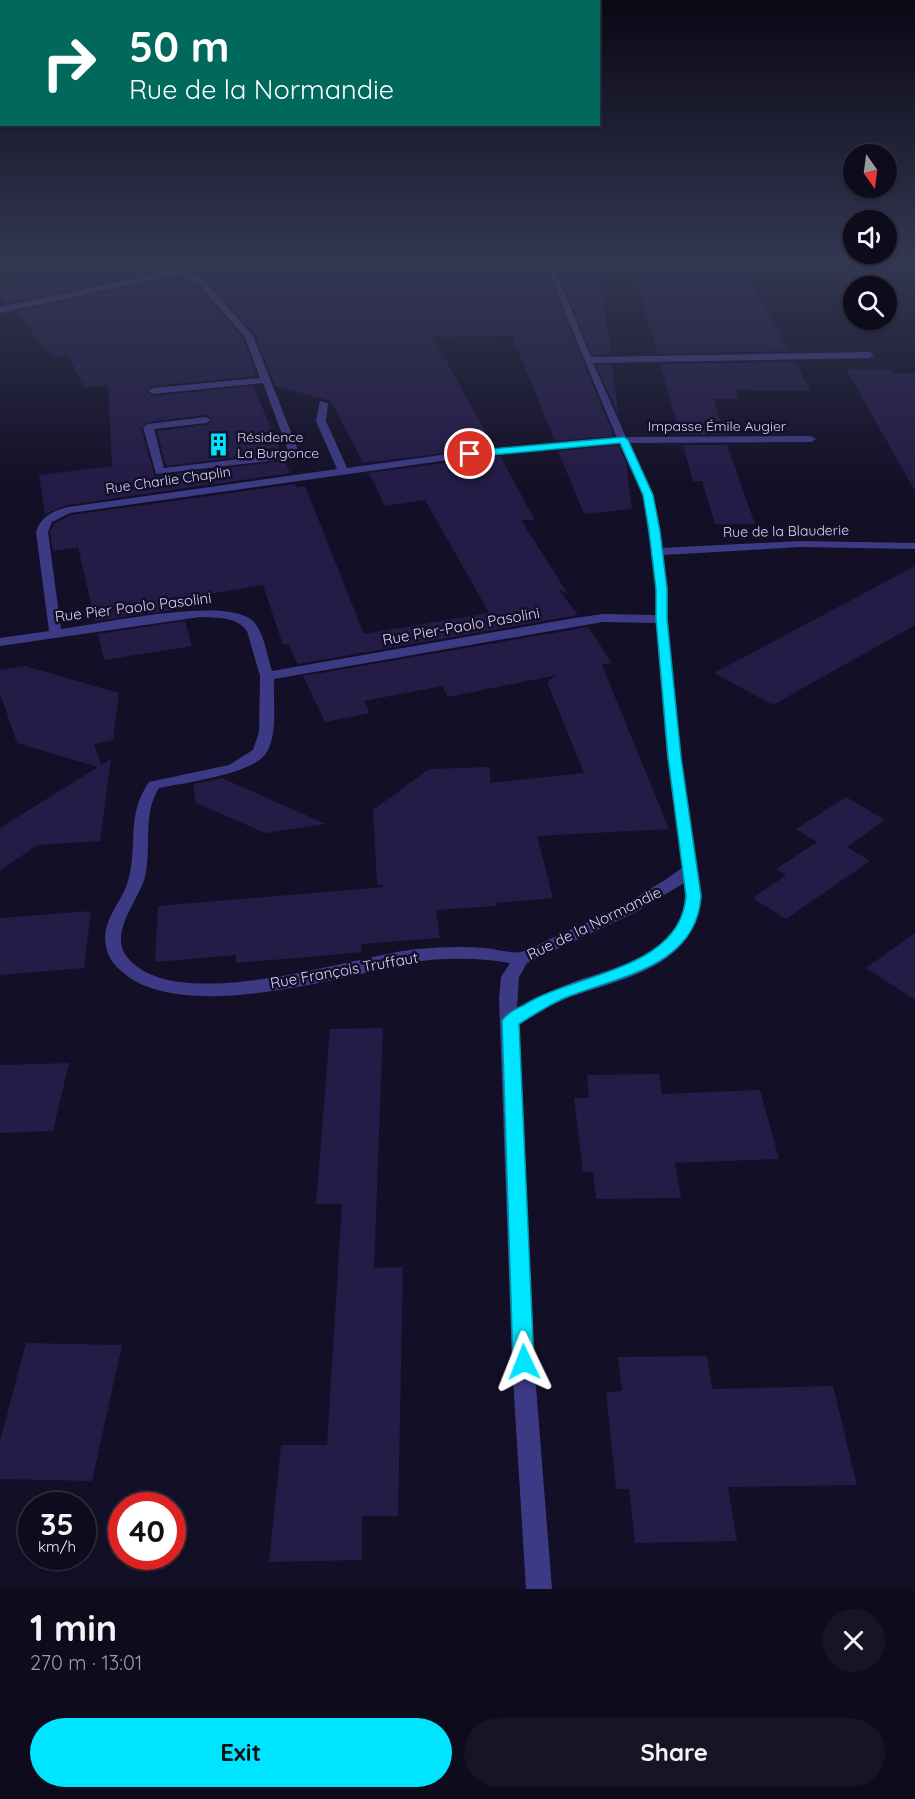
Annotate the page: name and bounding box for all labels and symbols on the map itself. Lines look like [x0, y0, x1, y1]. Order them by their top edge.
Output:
north arrow [843, 144, 897, 198]
street label: Impasse Émile Augier [648, 417, 787, 435]
place label: Résidence La Burgonce [237, 428, 319, 462]
pin [444, 428, 495, 479]
building icon: Résidence La Burgonce [206, 432, 232, 458]
street label: Rue Charlie Chaplin [104, 462, 232, 498]
street label: Rue de la Blauderie [723, 521, 849, 541]
street label: Rue Pier Paolo Pasolini [54, 588, 212, 626]
street label: Rue Pier-Paolo Pasolini [381, 603, 541, 649]
street label: Rue de la Normandie [524, 882, 664, 964]
street label: Rue François Truffaut [269, 948, 419, 992]
position arrow [492, 1330, 556, 1394]
speed limit sign: 40 [108, 1492, 186, 1570]

